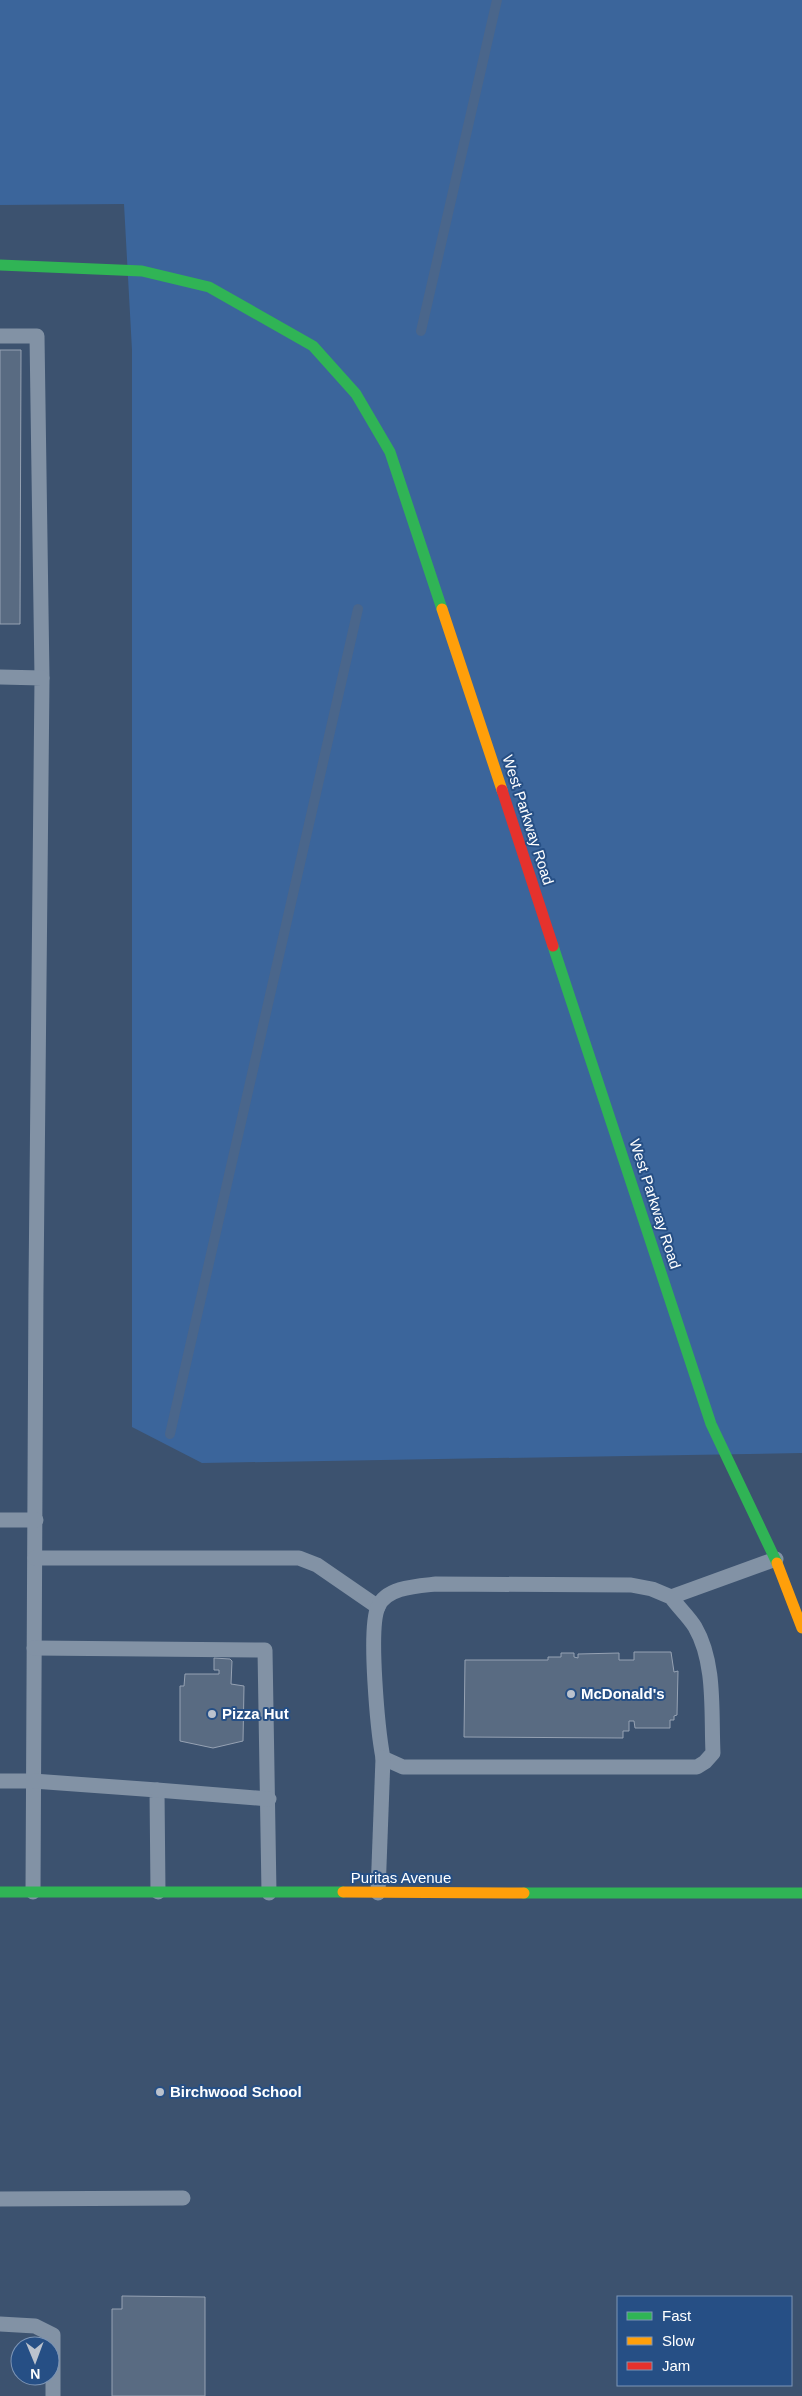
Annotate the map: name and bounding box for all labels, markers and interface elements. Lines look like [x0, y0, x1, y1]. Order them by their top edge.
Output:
street label: West Parkway Road [499, 753, 558, 887]
street label: West Parkway Road [626, 1137, 685, 1271]
place label: McDonald's [581, 1685, 665, 1702]
marker: McDonald's [565, 1688, 577, 1700]
place label: Pizza Hut [222, 1705, 289, 1722]
marker: Pizza Hut [206, 1708, 218, 1720]
street label: Puritas Avenue [351, 1869, 451, 1886]
place label: Birchwood School [170, 2083, 302, 2100]
marker: Birchwood School [154, 2086, 166, 2098]
legend [617, 2296, 792, 2386]
text: Fast [662, 2307, 692, 2324]
text: Slow [662, 2332, 695, 2349]
north arrow [10, 2336, 60, 2386]
text: Jam [662, 2357, 690, 2374]
text: N [30, 2366, 40, 2382]

